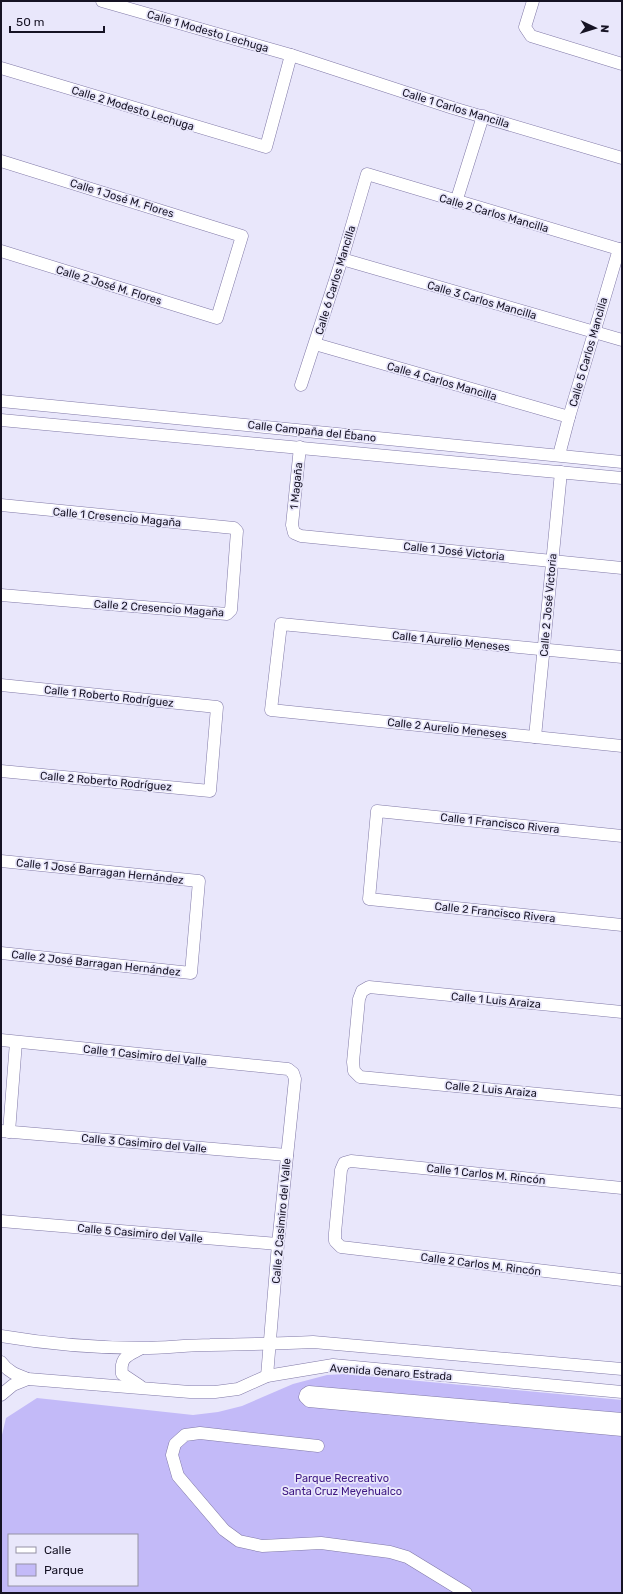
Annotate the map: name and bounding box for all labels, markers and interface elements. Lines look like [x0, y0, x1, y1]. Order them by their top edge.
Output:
scale bar [10, 8, 104, 34]
street label: Calle 1 Modesto Lechuga [146, 8, 270, 55]
north arrow [575, 8, 615, 48]
text: 50 m [16, 15, 44, 29]
text: N [598, 24, 611, 33]
street label: Calle 2 Modesto Lechuga [70, 84, 196, 133]
street label: Calle 1 Carlos Mancilla [401, 86, 511, 131]
street label: Calle 1 José M. Flores [68, 176, 176, 221]
street label: Calle 2 Carlos Mancilla [438, 192, 550, 235]
street label: Calle 6 Carlos Mancilla [313, 224, 358, 336]
street label: Calle 2 José M. Flores [54, 263, 164, 308]
street label: Calle 3 Carlos Mancilla [426, 279, 538, 322]
street label: Calle 5 Carlos Mancilla [567, 296, 610, 408]
street label: Calle 4 Carlos Mancilla [385, 360, 498, 403]
street label: Calle Campaña del Ébano [247, 418, 377, 445]
street label: 1 Magaña [288, 462, 305, 510]
street label: Calle 1 Cresencio Magaña [52, 505, 182, 530]
street label: Calle 1 José Victoria [403, 540, 505, 563]
street label: Calle 2 José Victoria [538, 553, 559, 657]
street label: Calle 2 Cresencio Magaña [93, 597, 225, 620]
street label: Calle 1 Aurelio Meneses [391, 629, 511, 654]
street label: Calle 1 Roberto Rodríguez [43, 683, 175, 710]
street label: Calle 2 Aurelio Meneses [387, 716, 508, 741]
street label: Calle 2 Roberto Rodríguez [40, 769, 173, 794]
street label: Calle 1 Francisco Rivera [440, 811, 560, 836]
street label: Calle 1 José Barragan Hernández [16, 856, 185, 887]
street label: Calle 2 Francisco Rivera [434, 900, 556, 925]
street label: Calle 2 José Barragan Hernández [11, 948, 182, 979]
street label: Calle 1 Luis Araiza [450, 990, 541, 1011]
street label: Calle 1 Casimiro del Valle [83, 1043, 207, 1068]
street label: Calle 2 Luis Araiza [445, 1079, 537, 1100]
street label: Calle 3 Casimiro del Valle [81, 1132, 207, 1155]
street label: Calle 2 Casimiro del Valle [270, 1158, 293, 1284]
street label: Calle 1 Carlos M. Rincón [426, 1162, 546, 1187]
street label: Calle 5 Casimiro del Valle [77, 1222, 203, 1245]
street label: Calle 2 Carlos M. Rincón [420, 1251, 542, 1278]
street label: Avenida Genaro Estrada [329, 1362, 453, 1383]
park label: Parque Recreativo Santa Cruz Meyehualco [282, 1472, 402, 1498]
legend [8, 1534, 138, 1586]
text: Calle [44, 1543, 71, 1557]
text: Parque [44, 1563, 84, 1577]

